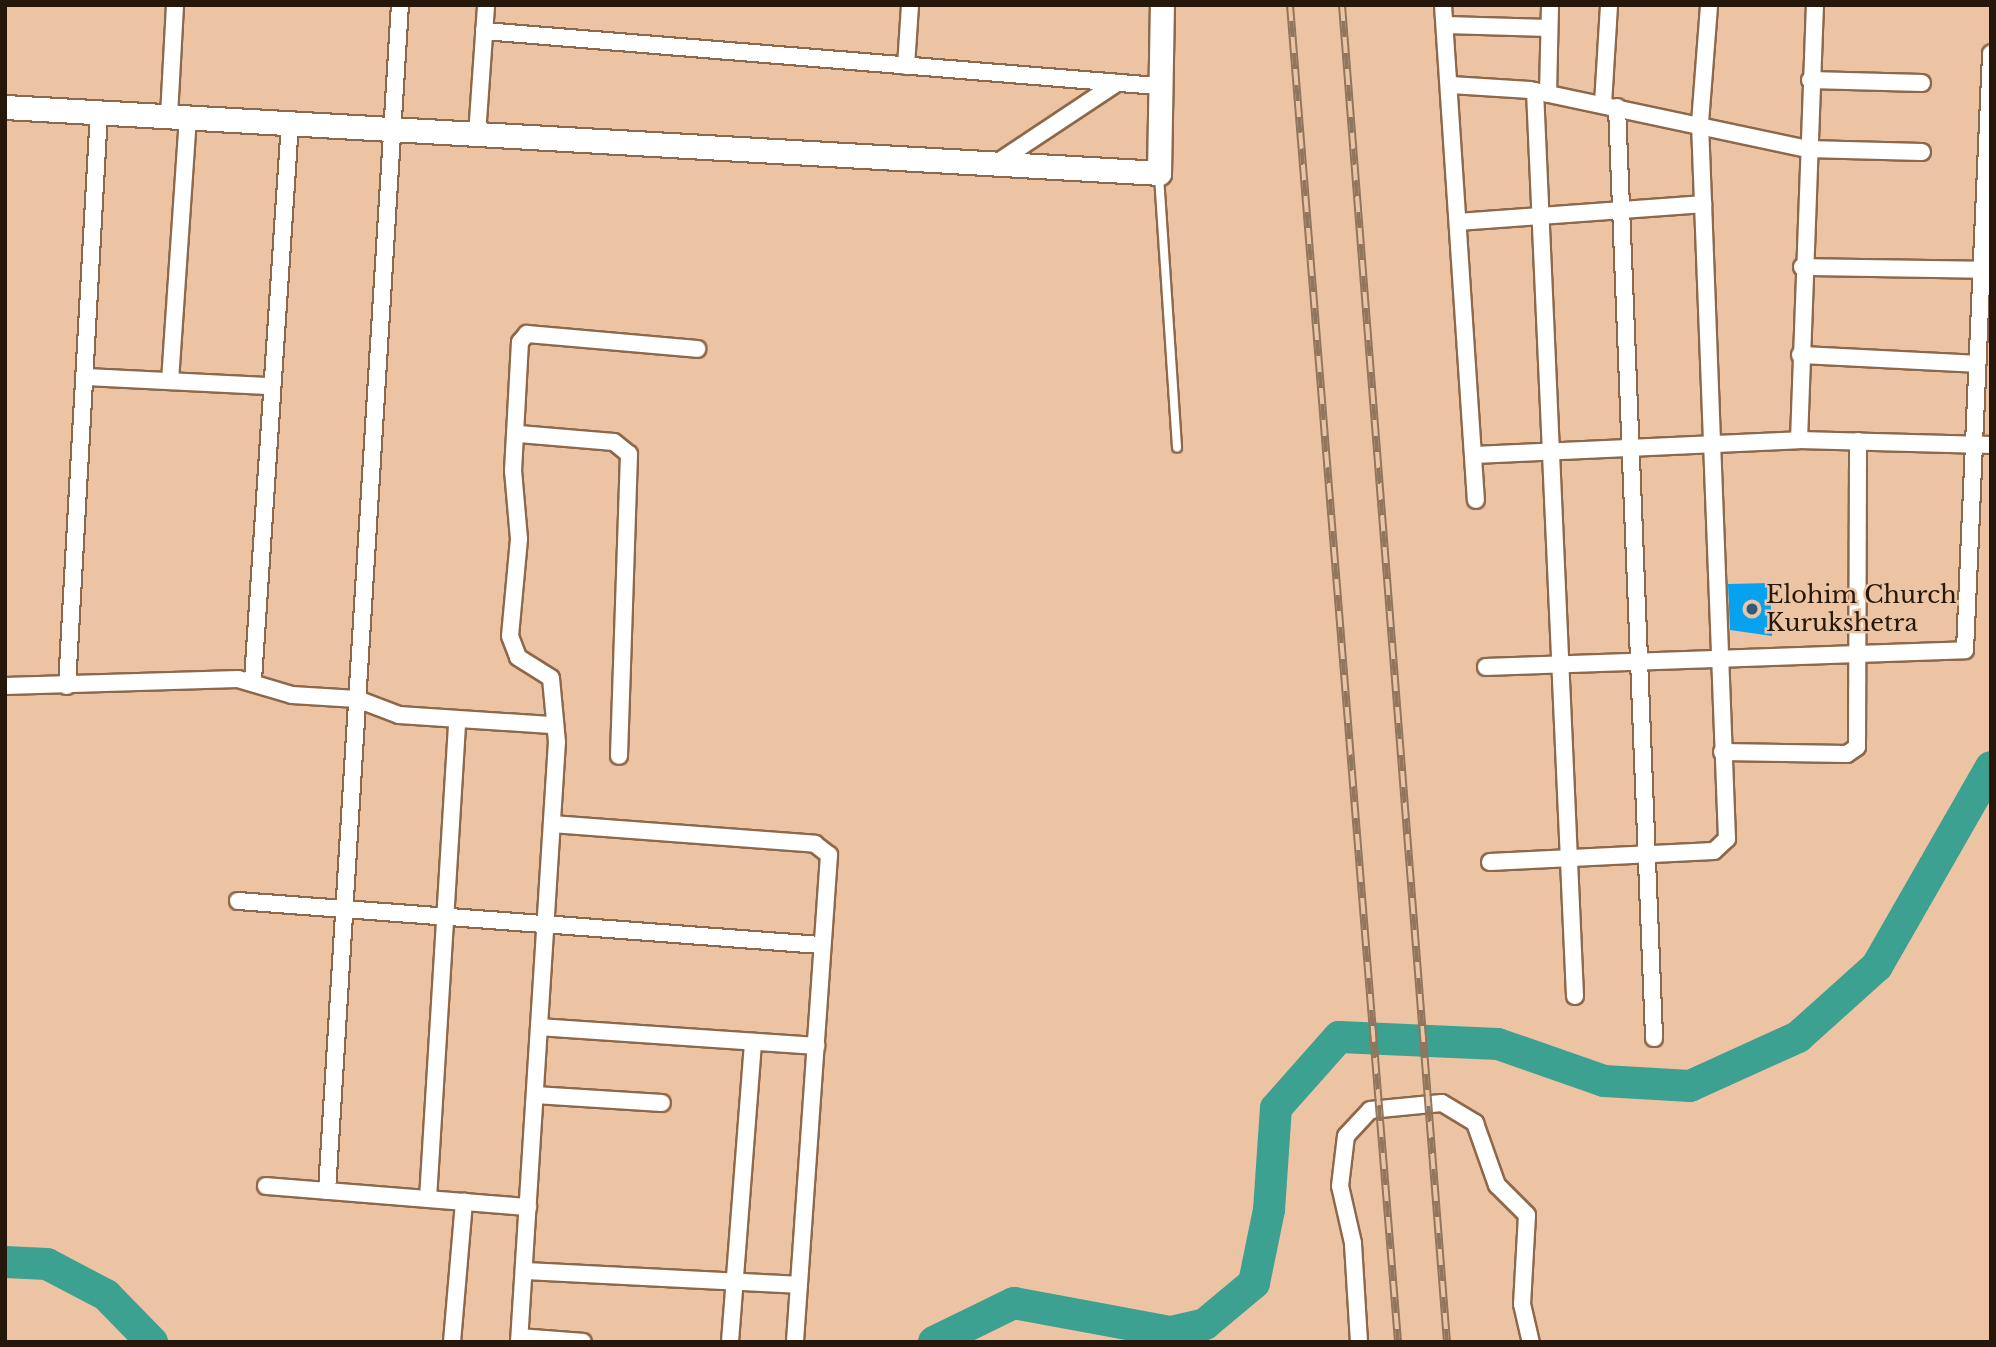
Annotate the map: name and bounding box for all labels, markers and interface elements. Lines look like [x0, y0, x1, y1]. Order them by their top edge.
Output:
place label: Elohim Church Kurukshetra [1766, 581, 1957, 637]
marker: Elohim Church Kurukshetra [1744, 601, 1760, 617]

